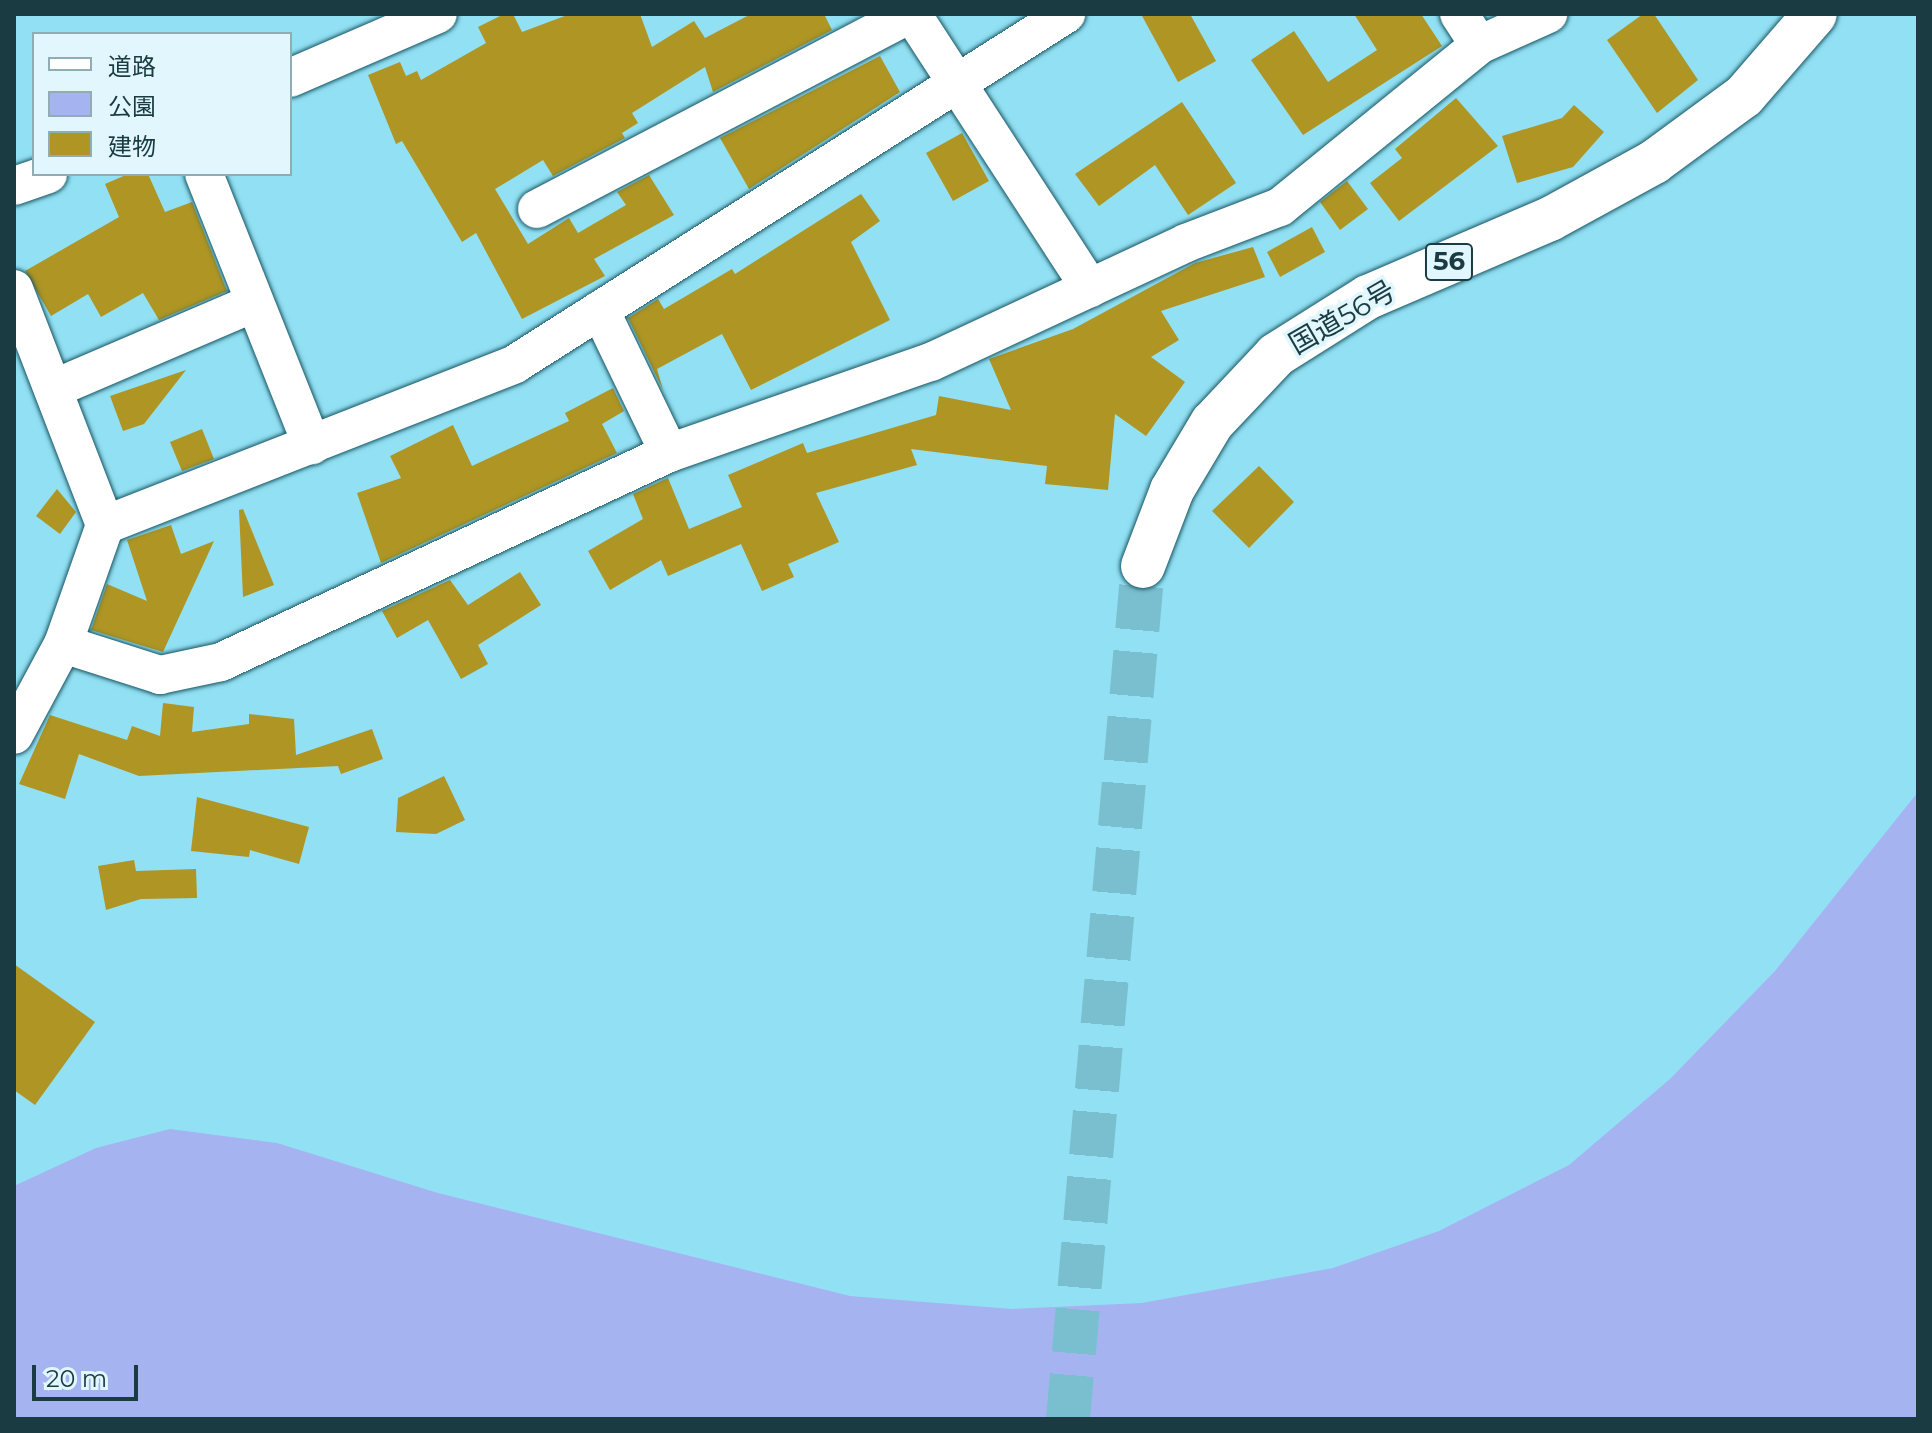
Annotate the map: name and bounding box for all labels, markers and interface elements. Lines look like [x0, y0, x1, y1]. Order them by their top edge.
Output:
legend [32, 32, 292, 176]
text: 道路 [108, 52, 156, 81]
text: 公園 [108, 92, 156, 121]
text: 建物 [108, 132, 156, 161]
road number: 56 [1423, 240, 1475, 284]
street label: 国道56号 [1283, 273, 1401, 361]
scale bar [36, 1349, 142, 1399]
text: 20 m [46, 1364, 107, 1393]

